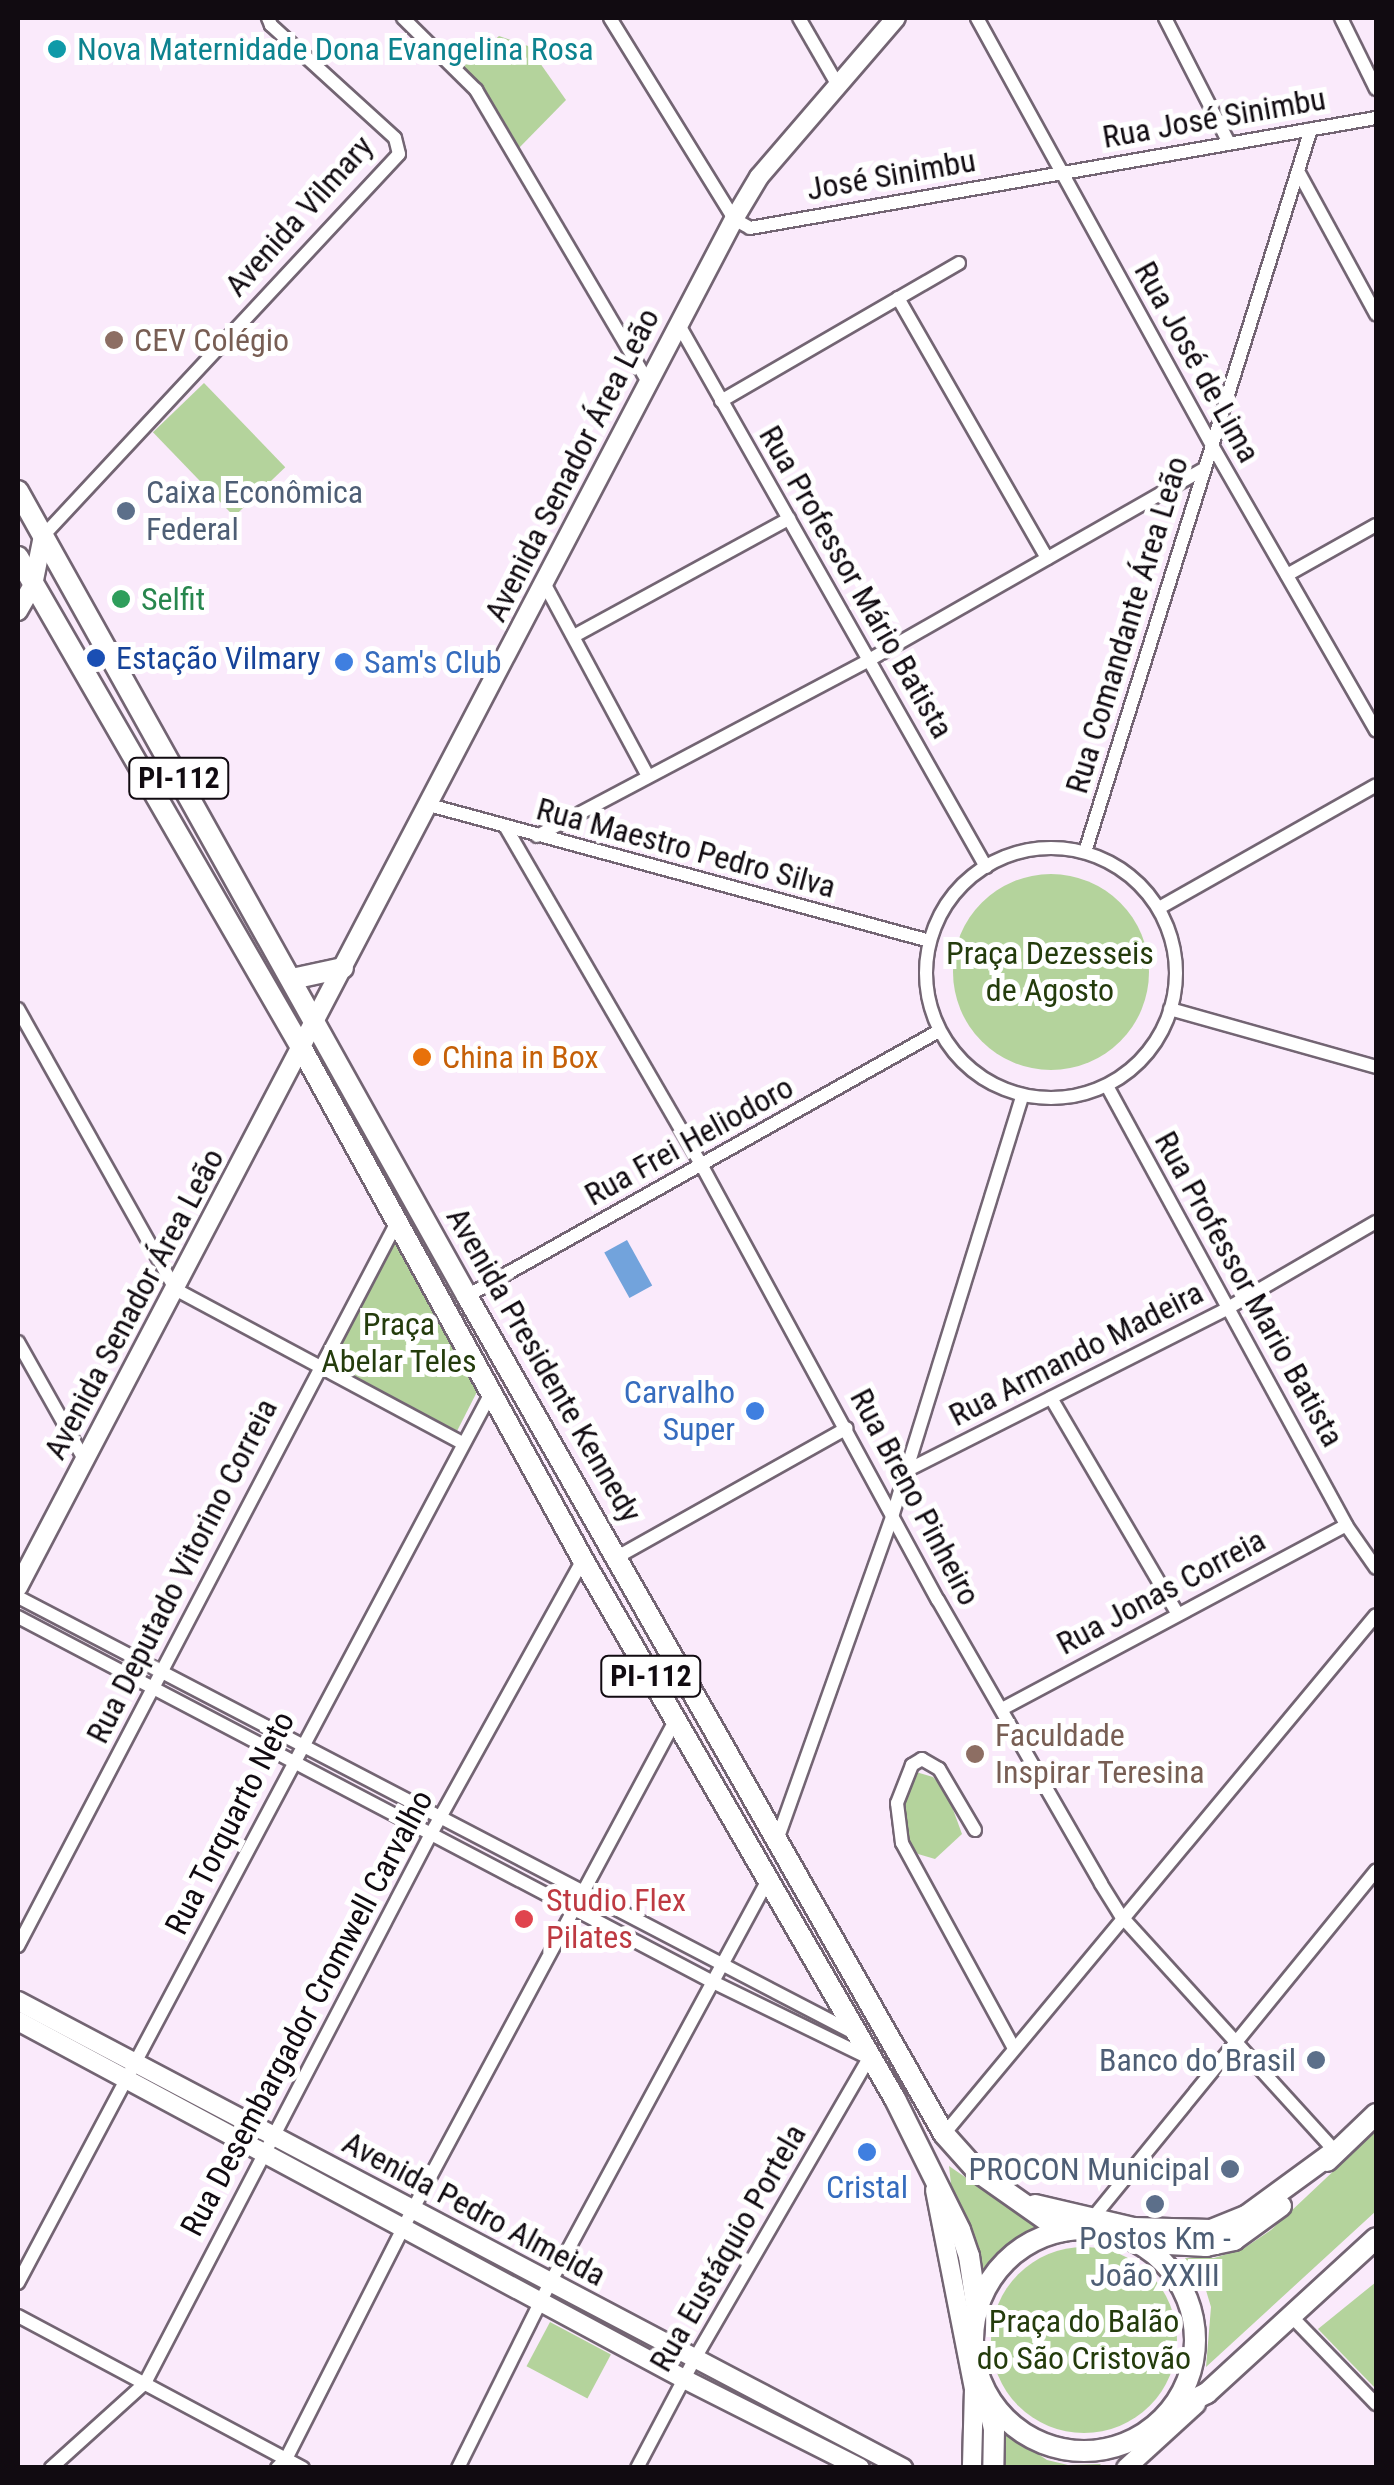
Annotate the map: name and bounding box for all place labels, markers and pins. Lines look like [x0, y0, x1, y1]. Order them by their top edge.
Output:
place label: Nova Maternidade Dona Evangelina Rosa [77, 30, 594, 68]
marker: Nova Maternidade Dona Evangelina Rosa [46, 38, 68, 60]
place label: CEV Colégio [134, 321, 289, 359]
marker: CEV Colégio [103, 329, 125, 351]
place label: Caixa Econômica Federal [146, 474, 363, 549]
marker: Caixa Econômica Federal [115, 500, 137, 522]
place label: Selfit [141, 580, 205, 618]
marker: Selfit [110, 588, 132, 610]
place label: Estação Vilmary [116, 639, 320, 677]
place label: Sam's Club [364, 643, 501, 681]
marker: Estação Vilmary [85, 647, 107, 669]
marker: Sam's Club [333, 651, 355, 673]
place label: China in Box [442, 1038, 599, 1076]
marker: China in Box [411, 1046, 433, 1068]
place label: Carvalho Super [624, 1374, 735, 1449]
marker: Carvalho Super [744, 1400, 766, 1422]
place label: Faculdade Inspirar Teresina [995, 1717, 1205, 1792]
marker: Faculdade Inspirar Teresina [964, 1743, 986, 1765]
place label: Studio Flex Pilates [546, 1882, 686, 1957]
marker: Studio Flex Pilates [511, 1906, 537, 1932]
place label: Banco do Brasil [1099, 2041, 1296, 2079]
marker: Banco do Brasil [1305, 2049, 1327, 2071]
marker: Cristal [856, 2141, 878, 2163]
place label: PROCON Municipal [968, 2150, 1210, 2188]
marker: PROCON Municipal [1219, 2158, 1241, 2180]
place label: Cristal [826, 2168, 908, 2206]
marker: Postos Km - João XXIII [1144, 2193, 1166, 2215]
place label: Postos Km - João XXIII [1079, 2220, 1231, 2295]

